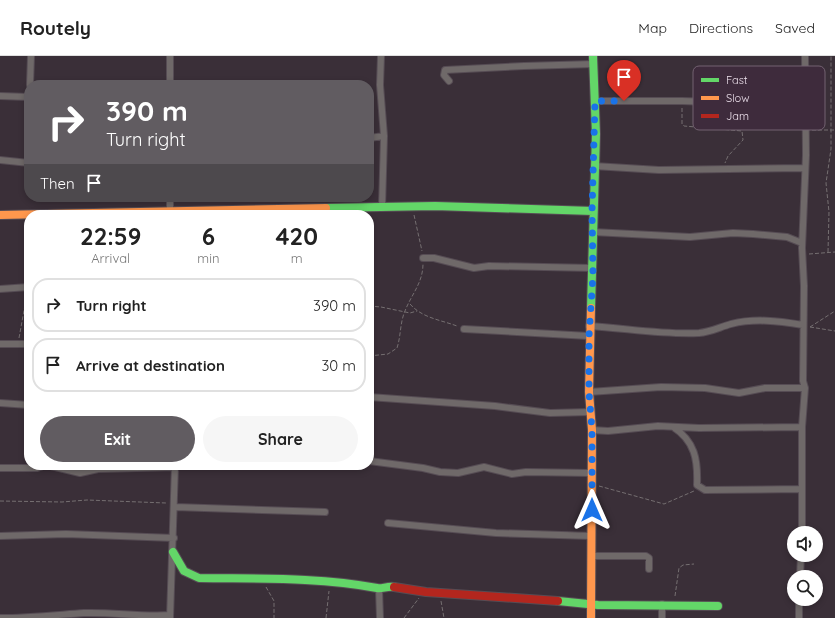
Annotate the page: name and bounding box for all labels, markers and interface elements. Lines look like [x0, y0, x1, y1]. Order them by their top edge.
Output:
text: Routely [20, 16, 91, 40]
text: Map [638, 19, 667, 37]
text: Directions [689, 19, 753, 37]
text: Saved [775, 19, 815, 37]
pin [607, 60, 641, 101]
icon: arrive [613, 66, 635, 88]
legend [693, 66, 825, 130]
text: Fast [726, 73, 748, 87]
text: Slow [726, 91, 750, 105]
text: 390 m [106, 93, 188, 128]
icon: right [40, 96, 92, 148]
text: Jam [726, 109, 749, 123]
text: Turn right [106, 128, 186, 151]
icon: arrive [83, 172, 105, 194]
text: Then [40, 174, 75, 193]
text: 22:59 [80, 221, 141, 251]
text: 6 [202, 221, 215, 251]
text: 420 [275, 221, 318, 251]
text: Arrival [91, 250, 130, 266]
text: min [197, 250, 219, 266]
text: m [291, 250, 303, 266]
icon: right [42, 294, 64, 316]
text: Turn right [76, 296, 147, 315]
text: 390 m [313, 296, 356, 315]
icon: arrive [42, 354, 64, 376]
text: Arrive at destination [76, 356, 225, 375]
text: 30 m [321, 356, 356, 375]
button: Exit [40, 416, 195, 462]
button: Share [203, 416, 358, 462]
position arrow [571, 489, 613, 531]
map controls [787, 526, 823, 606]
button: sound [787, 526, 823, 562]
button: search [787, 570, 823, 606]

